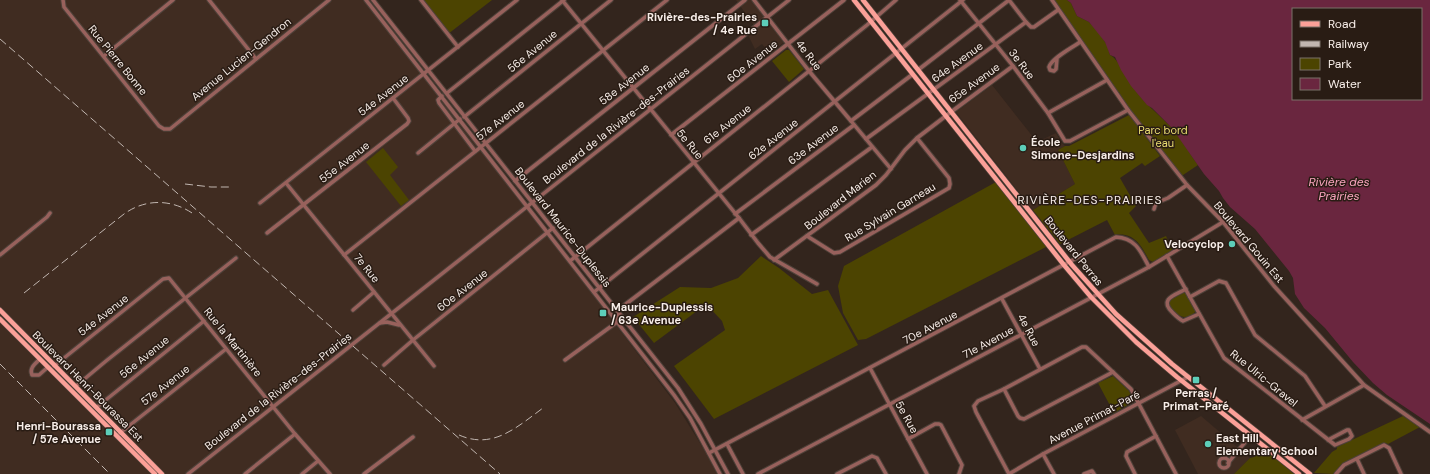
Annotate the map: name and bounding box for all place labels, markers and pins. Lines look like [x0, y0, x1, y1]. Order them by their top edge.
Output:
place label: Rivière-des-Prairies / 4e Rue [647, 10, 757, 37]
marker: Rivière-des-Prairies / 4e Rue [760, 18, 770, 28]
place label: École Simone-Desjardins [1031, 135, 1135, 162]
marker: École Simone-Desjardins [1018, 143, 1028, 153]
place label: Velocyclop [1164, 237, 1224, 251]
marker: Velocyclop [1227, 239, 1237, 249]
place label: Maurice-Duplessis / 63e Avenue [611, 300, 713, 327]
marker: Maurice-Duplessis / 63e Avenue [598, 308, 608, 318]
marker: Perras / Primat-Paré [1191, 375, 1201, 385]
place label: Perras / Primat-Paré [1163, 386, 1229, 413]
place label: Henri-Bourassa / 57e Avenue [16, 419, 101, 446]
marker: Henri-Bourassa / 57e Avenue [104, 427, 114, 437]
place label: East Hill Elementary School [1216, 431, 1317, 458]
marker: East Hill Elementary School [1203, 439, 1213, 449]

